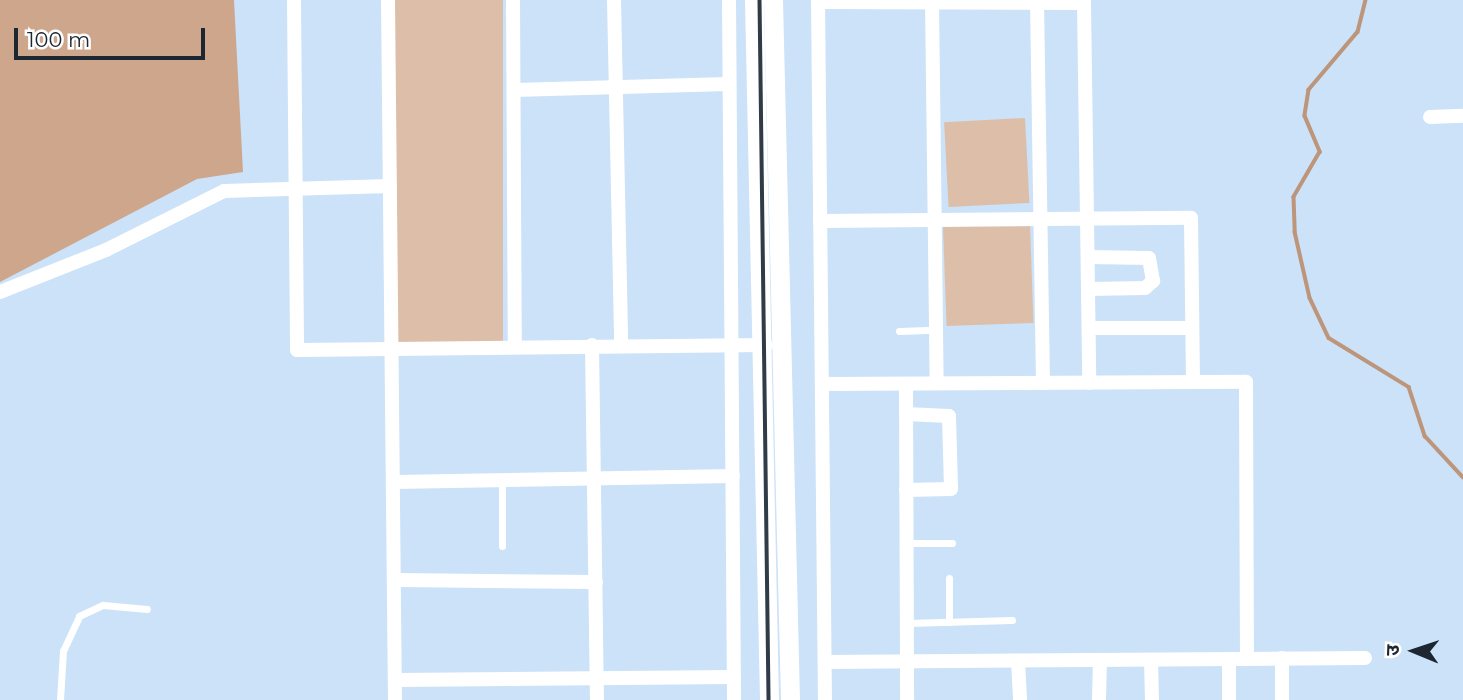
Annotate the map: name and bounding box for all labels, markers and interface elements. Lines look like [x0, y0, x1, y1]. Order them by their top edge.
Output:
scale bar [18, 14, 208, 58]
text: 100 m [27, 27, 90, 52]
north arrow [1379, 616, 1449, 686]
text: उ [1381, 644, 1404, 656]

